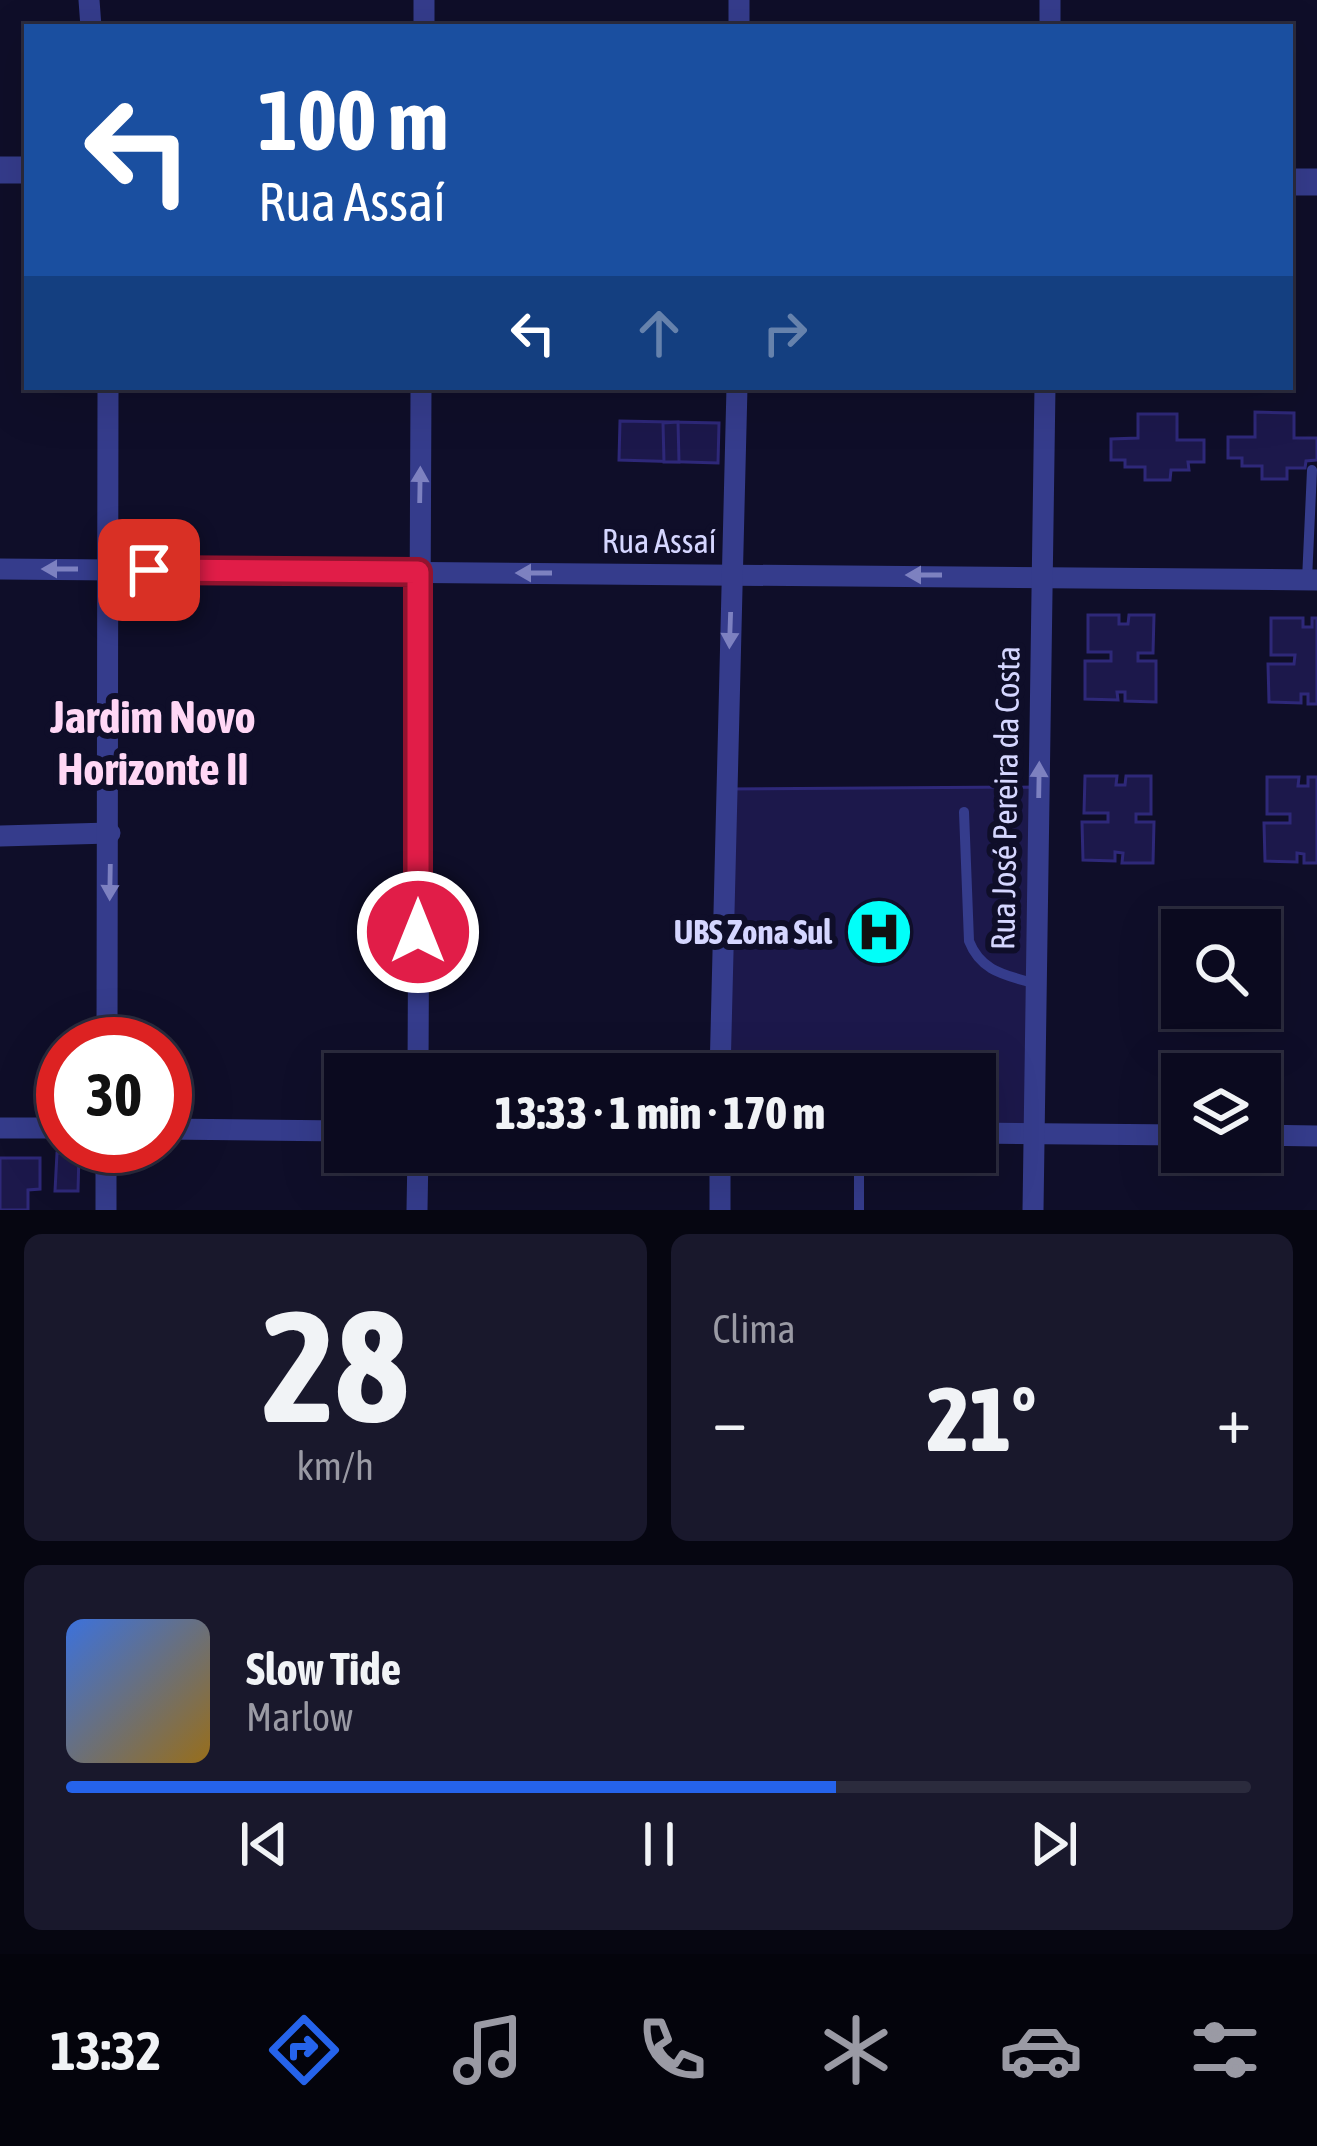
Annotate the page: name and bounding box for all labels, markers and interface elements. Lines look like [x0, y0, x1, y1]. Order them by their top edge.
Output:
icon: left [60, 72, 216, 228]
text: 100 m [258, 72, 448, 168]
text: Rua Assaí [258, 171, 446, 232]
icon: left [500, 300, 566, 366]
icon: ahead [626, 300, 692, 366]
icon: right [752, 300, 818, 366]
one-way arrow [410, 465, 429, 503]
pin [98, 519, 200, 621]
street label: Rua Assaí [602, 522, 716, 560]
icon: arrive [116, 537, 182, 603]
one-way arrow [40, 559, 78, 579]
one-way arrow [514, 563, 552, 583]
one-way arrow [904, 566, 942, 585]
one-way arrow [721, 612, 740, 650]
street label: Rua José Pereira da Costa [983, 646, 1027, 950]
district label: Jardim Novo Horizonte II [49, 691, 256, 795]
one-way arrow [1029, 760, 1048, 798]
one-way arrow [100, 864, 119, 902]
position arrow [355, 869, 481, 995]
hospital icon: UBS Zona Sul [844, 897, 914, 967]
map controls [1161, 909, 1281, 1173]
button: search [1161, 909, 1281, 1029]
place label: UBS Zona Sul [674, 913, 833, 951]
speed limit sign: 30 [36, 1017, 192, 1173]
button: layers [1161, 1053, 1281, 1173]
text: 13:33 · 1 min · 170 m [495, 1087, 825, 1139]
text: 28 [262, 1276, 409, 1455]
text: Clima [713, 1307, 796, 1351]
text: 21° [927, 1367, 1036, 1470]
text: − [713, 1381, 747, 1457]
text: + [1217, 1381, 1251, 1457]
text: km/h [297, 1444, 374, 1488]
text: Slow Tide [246, 1643, 401, 1695]
text: Marlow [246, 1695, 353, 1739]
icon: previous [231, 1811, 297, 1877]
icon: pause [626, 1811, 692, 1877]
icon: next [1021, 1811, 1087, 1877]
icon: directions [262, 2008, 346, 2092]
icon: music [446, 2008, 530, 2092]
icon: phone [630, 2008, 714, 2092]
icon: climate [814, 2008, 898, 2092]
icon: car [999, 2008, 1083, 2092]
icon: filters [1183, 2008, 1267, 2092]
text: 13:32 [50, 2020, 161, 2081]

